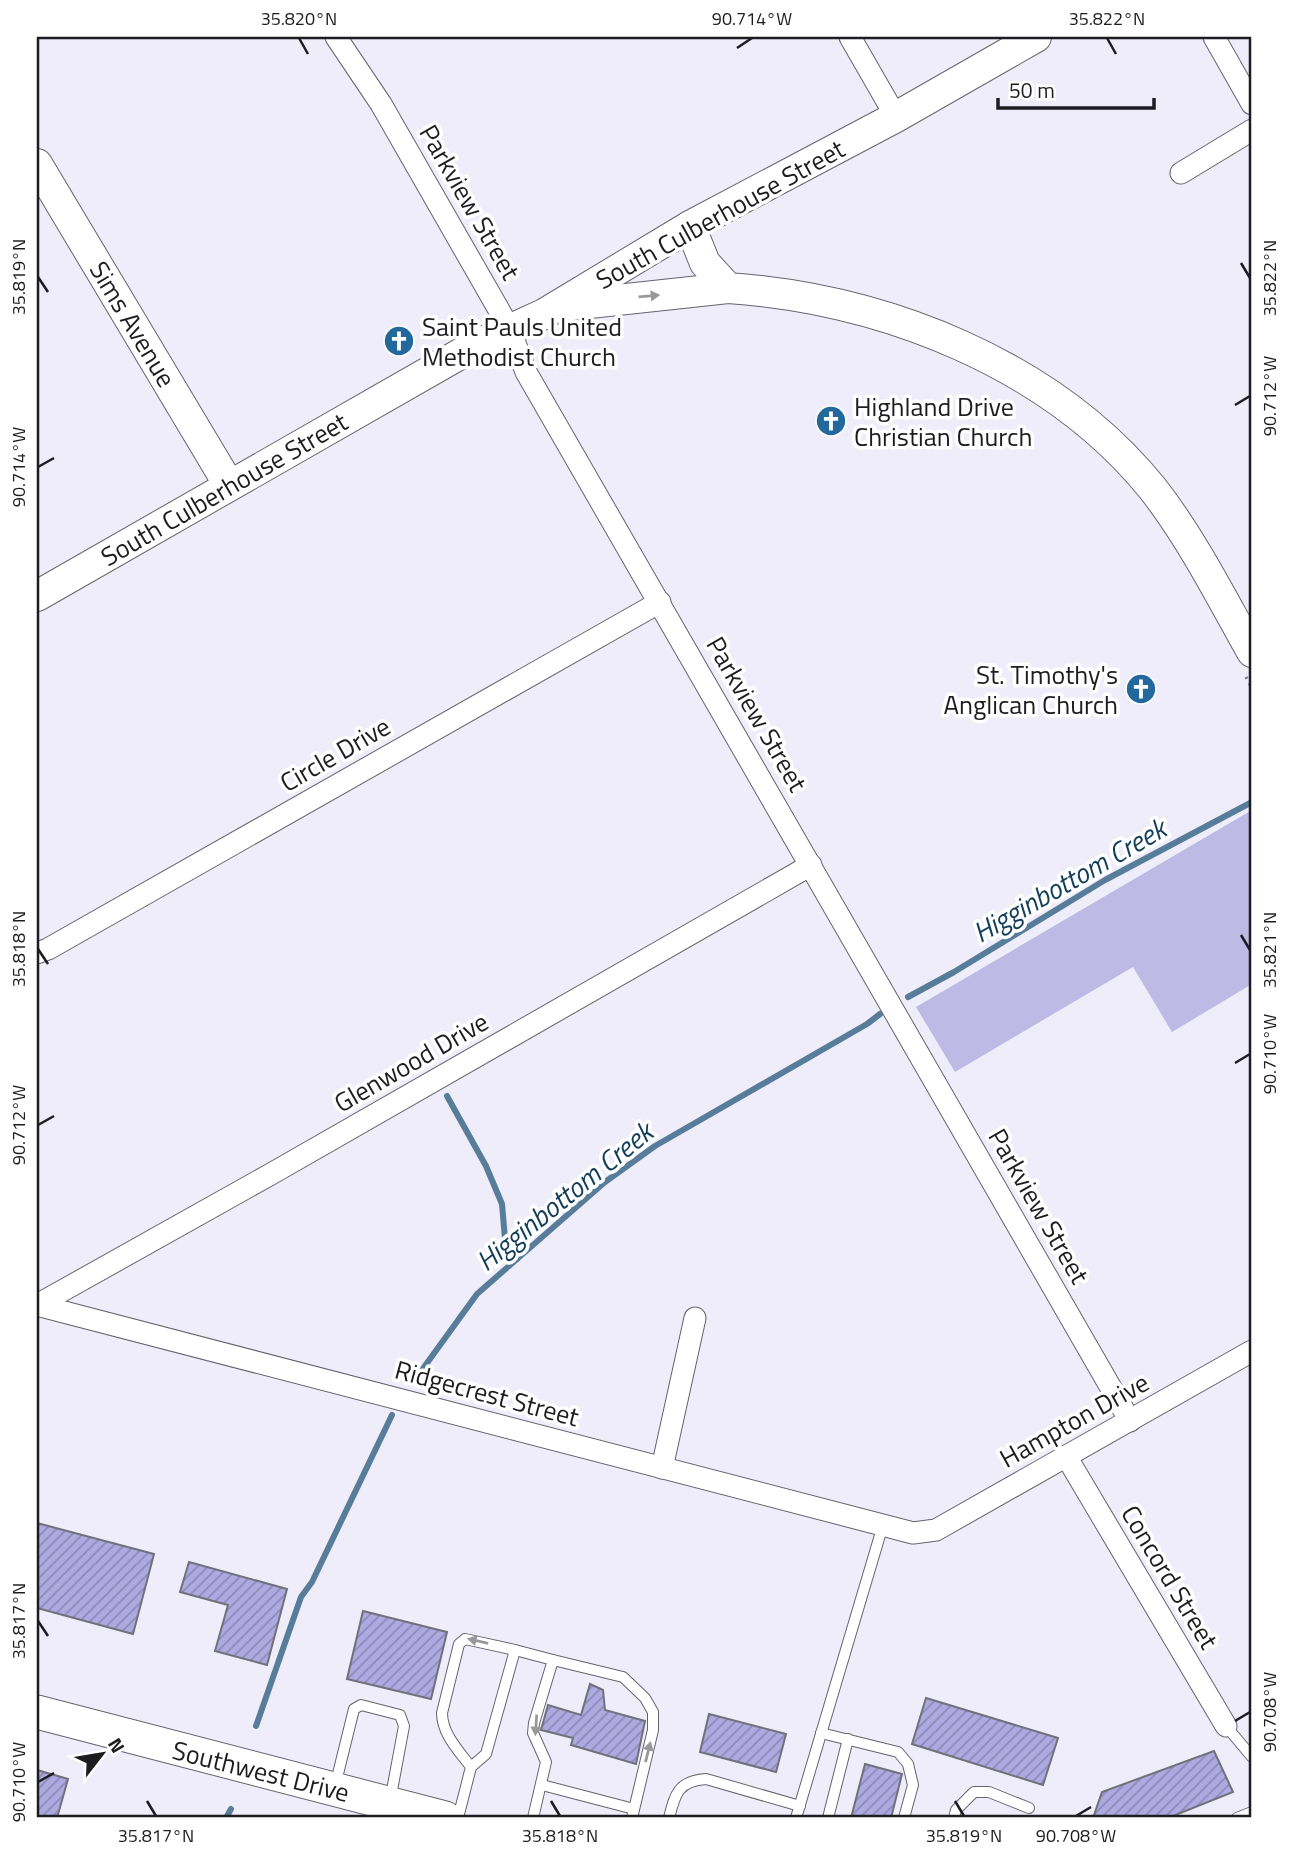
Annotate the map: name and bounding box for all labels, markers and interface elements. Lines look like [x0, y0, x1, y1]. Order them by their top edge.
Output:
text: 35.820°N [261, 5, 337, 32]
text: 90.714°W [712, 5, 792, 32]
text: 35.822°N [1069, 5, 1145, 32]
scale bar [998, 66, 1154, 110]
text: 50 m [1009, 74, 1055, 106]
street label: Parkview Street [410, 117, 530, 287]
street label: South Culberhouse Street [588, 129, 852, 299]
text: 35.819°N [5, 239, 32, 315]
text: 35.822°N [1256, 240, 1283, 316]
street label: Sims Avenue [80, 254, 186, 394]
one-way arrow [638, 290, 660, 301]
place label: Saint Pauls United Methodist Church [422, 307, 622, 376]
church icon: Saint Pauls United Methodist Church [382, 324, 416, 358]
text: 90.712°W [1256, 356, 1283, 436]
place label: Highland Drive Christian Church [854, 387, 1032, 456]
street label: South Culberhouse Street [93, 402, 355, 576]
church icon: Highland Drive Christian Church [814, 404, 848, 438]
text: 90.714°W [5, 427, 32, 507]
street label: Parkview Street [697, 629, 817, 799]
place label: St. Timothy's Anglican Church [943, 655, 1118, 724]
church icon: St. Timothy's Anglican Church [1124, 672, 1158, 706]
street label: Circle Drive [273, 707, 397, 801]
water label: Higginbottom Creek [964, 805, 1177, 953]
text: 35.818°N [5, 911, 32, 987]
text: 35.821°N [1256, 912, 1283, 988]
street label: Glenwood Drive [327, 1002, 495, 1122]
text: 90.710°W [1256, 1014, 1283, 1094]
text: 90.712°W [5, 1085, 32, 1165]
water label: Higginbottom Creek [466, 1109, 665, 1281]
street label: Parkview Street [979, 1121, 1099, 1291]
street label: Ridgecrest Street [391, 1350, 583, 1436]
street label: Hampton Drive [992, 1363, 1156, 1477]
street label: Concord Street [1112, 1498, 1228, 1656]
text: 35.817°N [5, 1583, 32, 1659]
one-way arrow [467, 1636, 489, 1647]
text: 90.708°W [1256, 1672, 1283, 1752]
one-way arrow [530, 1714, 541, 1736]
north arrow [66, 1718, 136, 1788]
street label: Southwest Drive [168, 1730, 354, 1812]
text: N [101, 1732, 133, 1758]
one-way arrow [643, 1741, 654, 1763]
text: 90.710°W [5, 1742, 32, 1822]
text: 35.817°N [118, 1822, 194, 1849]
text: 35.818°N [522, 1822, 598, 1849]
text: 35.819°N [926, 1822, 1002, 1849]
text: 90.708°W [1036, 1822, 1116, 1849]

